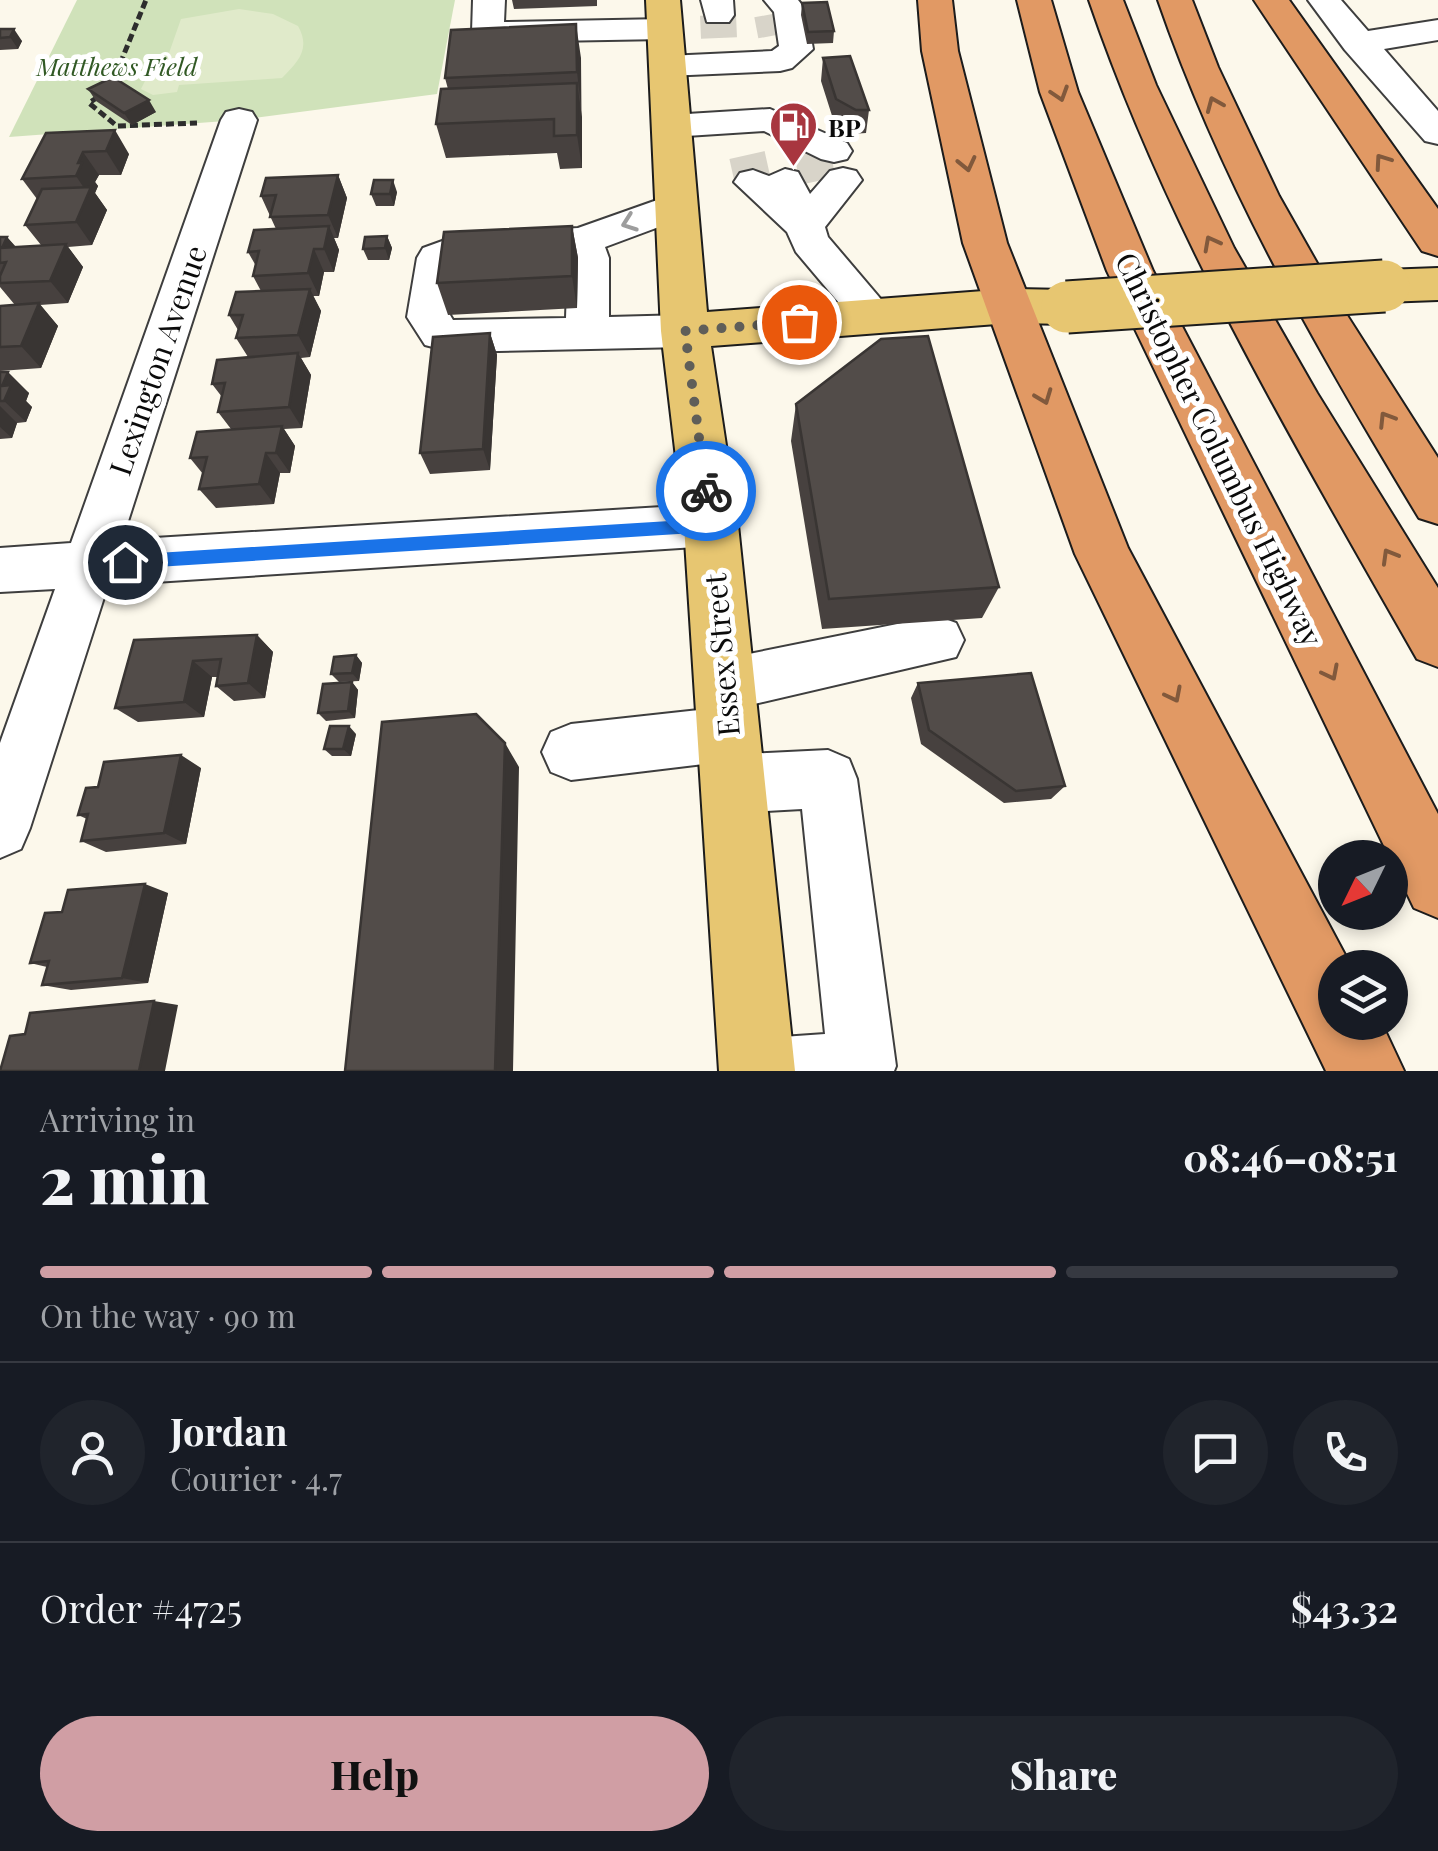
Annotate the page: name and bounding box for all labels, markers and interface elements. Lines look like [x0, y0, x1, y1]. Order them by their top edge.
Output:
park label: Matthews Field [36, 49, 199, 82]
one-way arrow [1048, 85, 1069, 102]
one-way arrow [1206, 96, 1226, 114]
fuel station icon: BP [767, 100, 819, 168]
place label: BP [828, 110, 861, 143]
one-way arrow [1376, 154, 1394, 172]
one-way arrow [955, 155, 976, 172]
one-way arrow [621, 211, 638, 232]
one-way arrow [1204, 235, 1223, 253]
street label: Lexington Avenue [99, 240, 215, 480]
street label: Christopher Columbus Highway [1107, 245, 1333, 653]
pin [757, 280, 842, 365]
icon: bag [772, 295, 827, 350]
one-way arrow [1032, 388, 1053, 405]
one-way arrow [1379, 412, 1398, 430]
courier [656, 441, 756, 541]
icon: bike [679, 464, 734, 519]
pin [83, 520, 168, 605]
icon: home [98, 535, 153, 590]
one-way arrow [1382, 549, 1401, 567]
street label: Essex Street [694, 572, 748, 738]
one-way arrow [1319, 662, 1338, 680]
one-way arrow [1162, 684, 1181, 702]
north arrow [1318, 840, 1408, 930]
map controls [1318, 840, 1408, 1040]
button: layers [1318, 950, 1408, 1040]
text: Arriving in [40, 1097, 195, 1140]
text: 08:46–08:51 [1183, 1131, 1398, 1182]
text: 2 min [40, 1134, 209, 1220]
text: On the way · 90 m [40, 1293, 296, 1336]
button: person [40, 1400, 145, 1505]
button: chat [1163, 1400, 1268, 1505]
button: phone [1293, 1400, 1398, 1505]
text: Jordan [170, 1405, 288, 1456]
text: Courier · 4.7 [170, 1456, 342, 1499]
text: Order #4725 [40, 1582, 242, 1633]
text: $43.32 [1291, 1582, 1398, 1633]
button: Help [40, 1716, 709, 1831]
button: Share [729, 1716, 1398, 1831]

